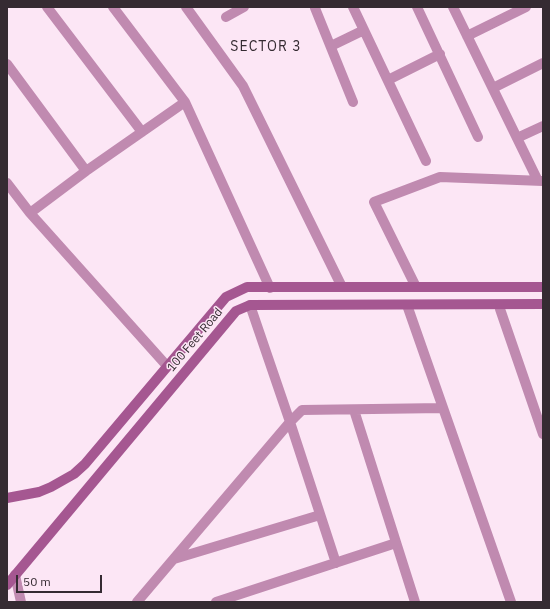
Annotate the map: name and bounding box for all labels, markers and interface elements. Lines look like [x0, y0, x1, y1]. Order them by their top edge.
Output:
district label: SECTOR 3 [230, 39, 302, 55]
street label: 100 Feet Road [164, 305, 226, 375]
scale bar [18, 567, 104, 593]
text: 50 m [23, 574, 51, 589]

